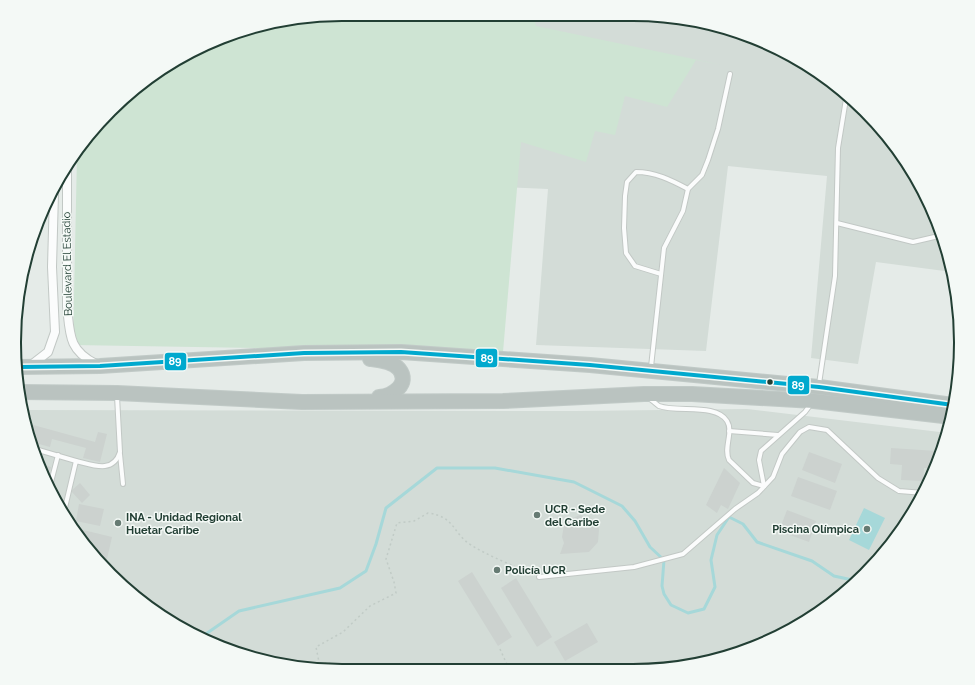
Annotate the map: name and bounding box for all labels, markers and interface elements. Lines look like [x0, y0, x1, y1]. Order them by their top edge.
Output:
street label: Boulevard El Estadio [60, 211, 75, 316]
line badge: 89 [475, 348, 498, 368]
line badge: 89 [164, 352, 187, 371]
text: 89 [480, 352, 494, 365]
text: 89 [168, 355, 182, 368]
line badge: 89 [787, 375, 810, 395]
unlabelled marker [765, 377, 775, 387]
text: 89 [791, 379, 805, 392]
place label: UCR - Sede del Caribe [545, 503, 605, 529]
marker: UCR - Sede del Caribe [532, 510, 542, 520]
place label: INA - Unidad Regional Huetar Caribe [126, 511, 242, 537]
marker: INA - Unidad Regional Huetar Caribe [113, 518, 123, 528]
place label: Piscina Olímpica [772, 523, 859, 536]
marker: Piscina Olímpica [862, 524, 872, 534]
place label: Policía UCR [505, 564, 566, 577]
marker: Policía UCR [492, 565, 502, 575]

